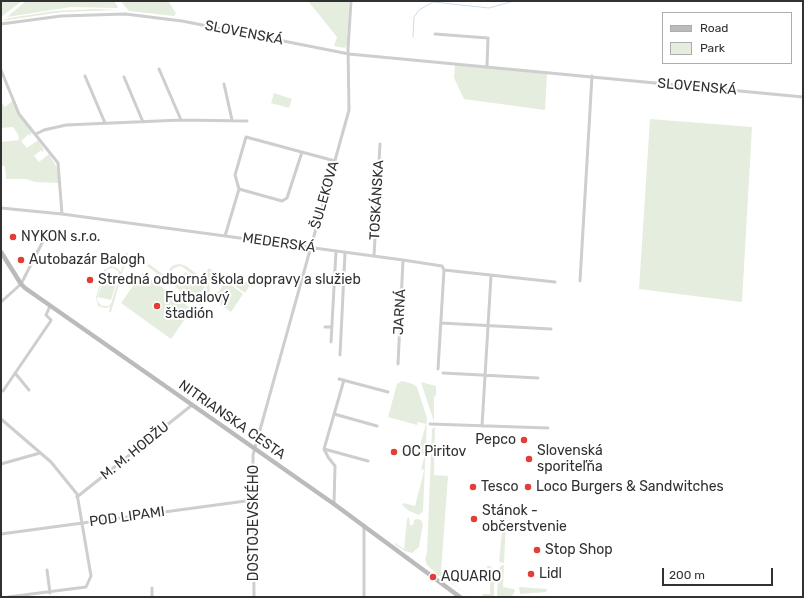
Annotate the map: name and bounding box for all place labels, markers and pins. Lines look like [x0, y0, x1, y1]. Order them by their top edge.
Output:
place label: NYKON s.r.o. [21, 229, 100, 245]
marker: NYKON s.r.o. [8, 232, 18, 242]
place label: Autobazár Balogh [29, 252, 145, 268]
marker: Autobazár Balogh [16, 255, 26, 265]
place label: Stredná odborná škola dopravy a služieb [98, 272, 361, 288]
marker: Stredná odborná škola dopravy a služieb [85, 275, 95, 285]
place label: Futbalový štadión [165, 290, 230, 322]
marker: Futbalový štadión [152, 301, 162, 311]
place label: Pepco [475, 432, 516, 448]
marker: Pepco [519, 435, 529, 445]
place label: Slovenská sporiteľňa [537, 443, 603, 476]
place label: OC Piritov [402, 444, 466, 460]
marker: OC Piritov [389, 447, 399, 457]
marker: Slovenská sporiteľňa [524, 454, 534, 464]
place label: Tesco [481, 479, 519, 495]
place label: Loco Burgers & Sandwitches [536, 479, 724, 495]
marker: Tesco [468, 482, 478, 492]
marker: Loco Burgers & Sandwitches [523, 482, 533, 492]
place label: Stánok - občerstvenie [482, 503, 567, 536]
marker: Stánok - občerstvenie [469, 514, 479, 524]
place label: Stop Shop [545, 542, 613, 558]
marker: Stop Shop [532, 545, 542, 555]
place label: Lidl [539, 566, 562, 582]
place label: AQUARIO [441, 569, 501, 585]
marker: Lidl [526, 569, 536, 579]
marker: AQUARIO [428, 572, 438, 582]

